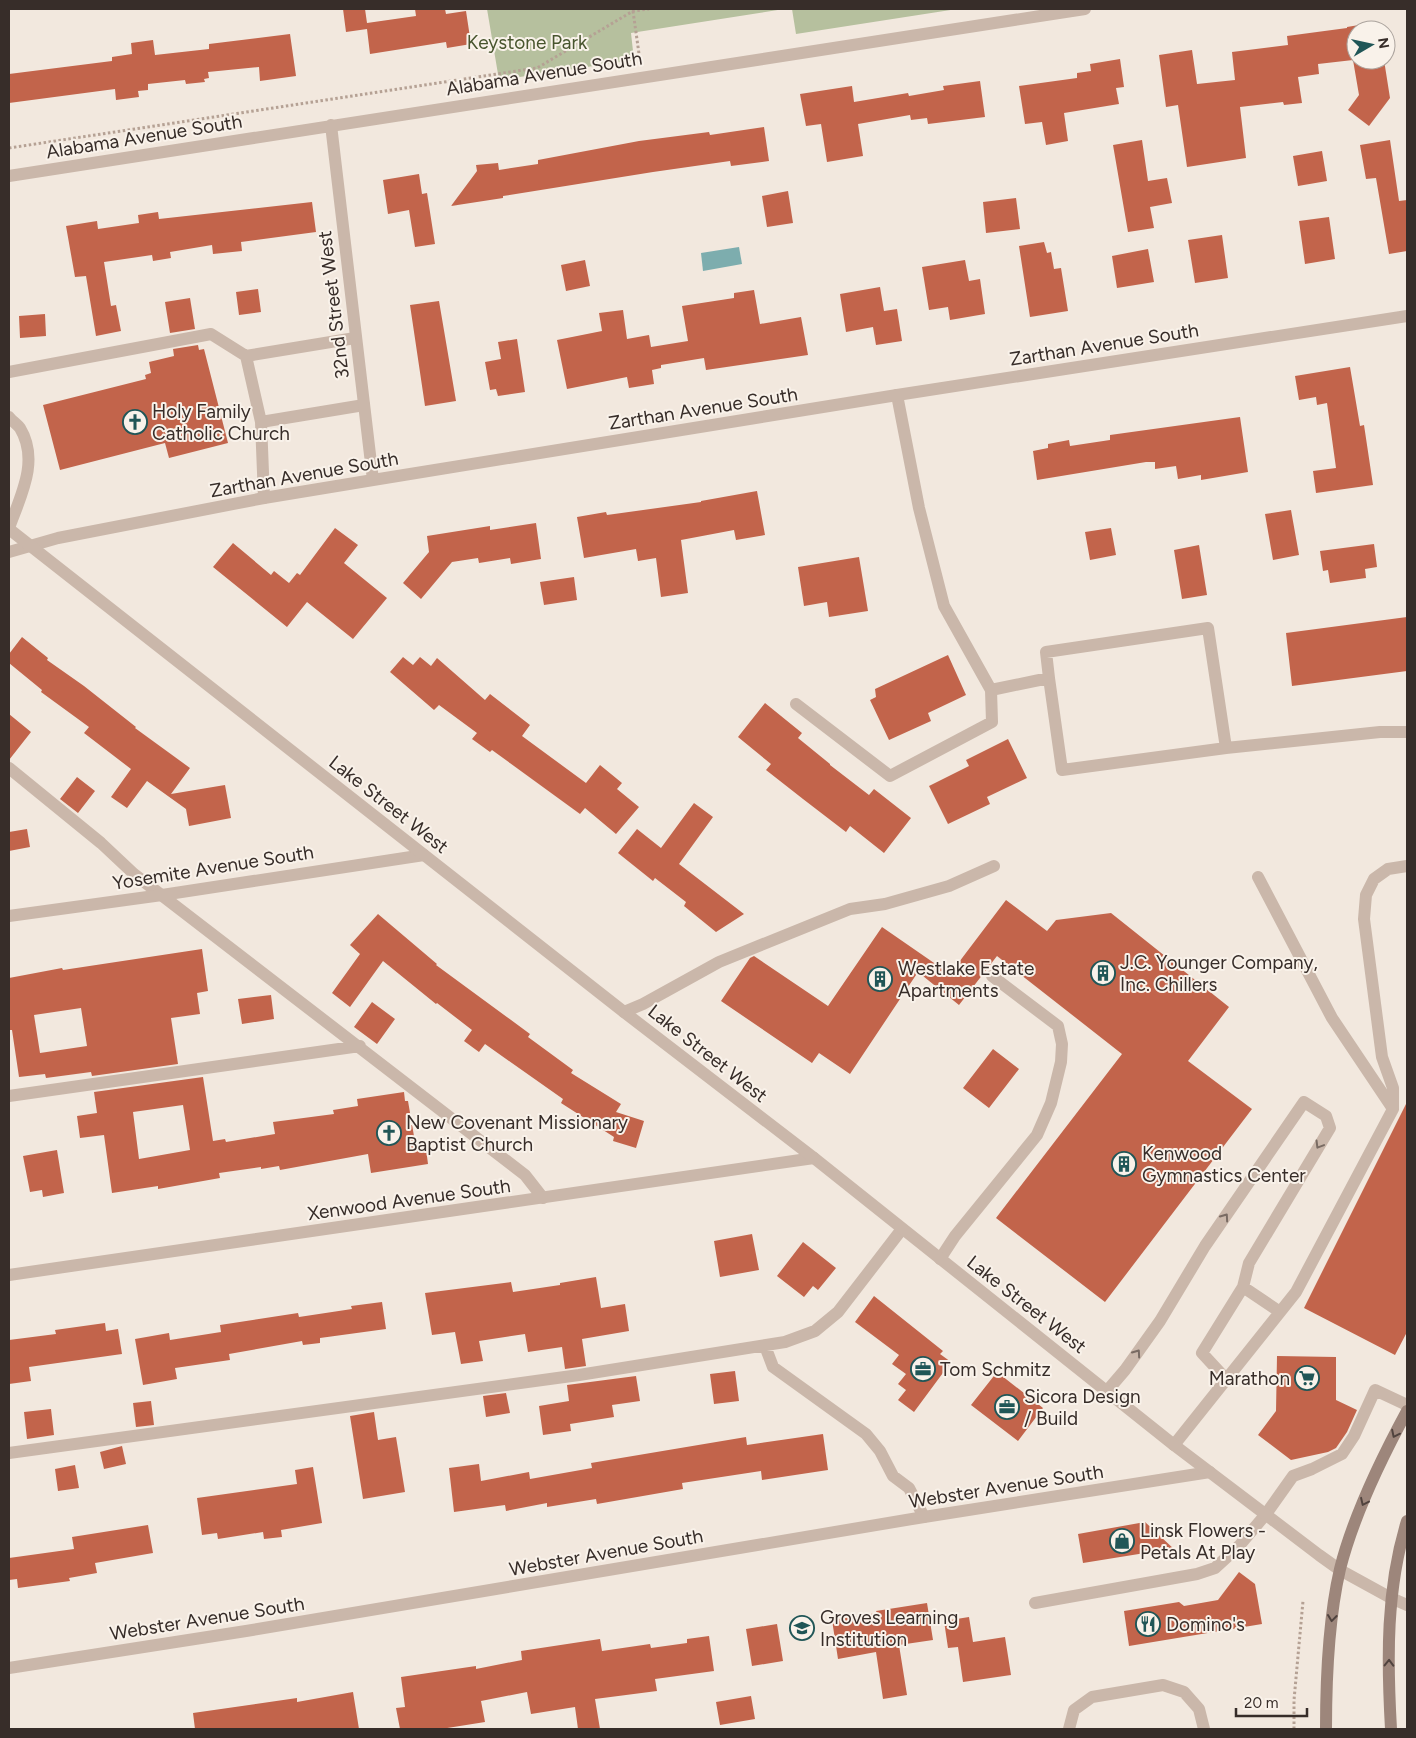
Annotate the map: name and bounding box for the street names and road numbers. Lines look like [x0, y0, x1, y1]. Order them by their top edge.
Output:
street label: Alabama Avenue South [444, 47, 644, 100]
street label: Alabama Avenue South [44, 110, 244, 163]
street label: 32nd Street West [313, 230, 354, 380]
street label: Zarthan Avenue South [1008, 318, 1200, 371]
street label: Zarthan Avenue South [607, 382, 799, 435]
street label: Zarthan Avenue South [208, 447, 400, 502]
street label: Lake Street West [324, 751, 453, 858]
street label: Yosemite Avenue South [111, 840, 315, 895]
street label: Lake Street West [643, 1000, 772, 1107]
street label: Xenwood Avenue South [306, 1174, 512, 1225]
street label: Lake Street West [962, 1251, 1091, 1358]
street label: Webster Avenue South [907, 1460, 1105, 1513]
street label: Webster Avenue South [507, 1524, 705, 1581]
street label: Webster Avenue South [108, 1592, 306, 1645]

